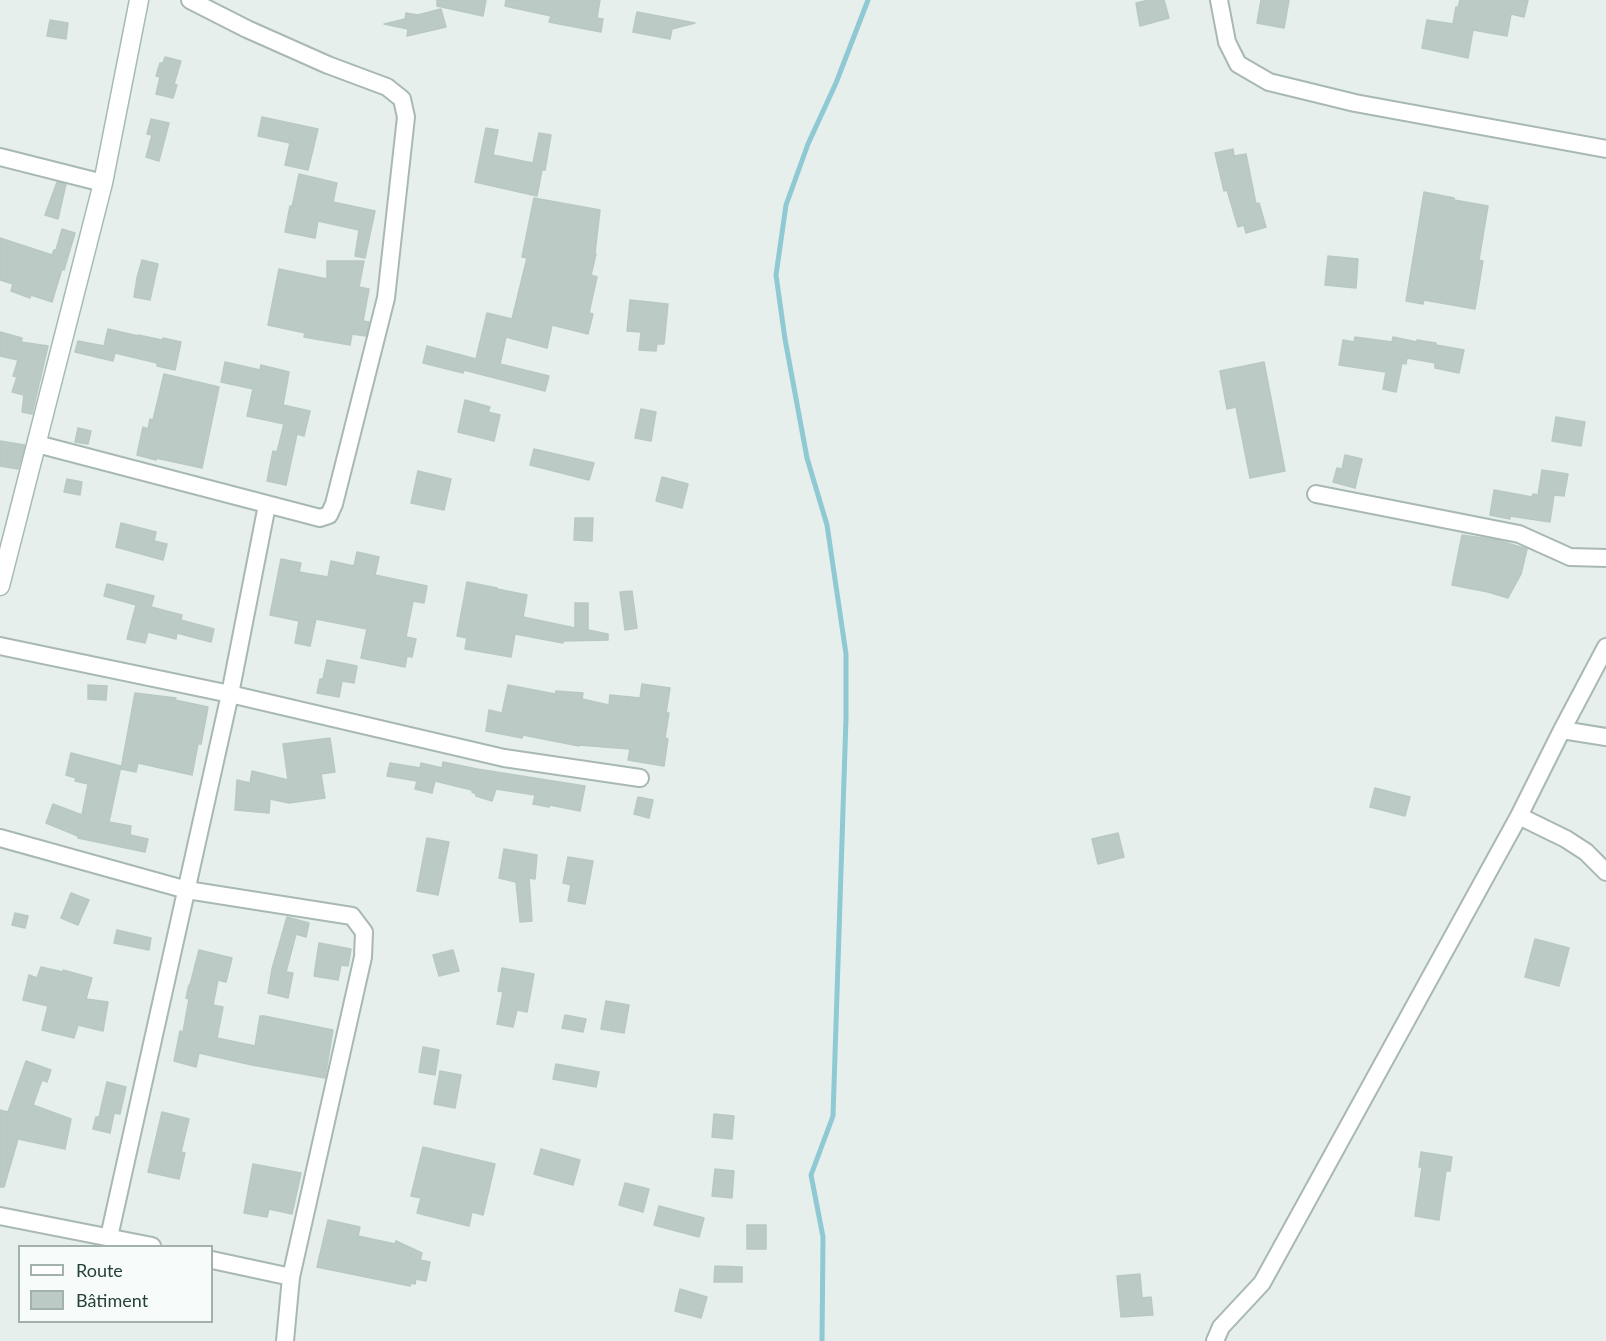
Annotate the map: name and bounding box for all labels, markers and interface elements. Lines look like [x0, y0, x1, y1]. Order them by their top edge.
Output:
legend [18, 1245, 213, 1323]
text: Route [76, 1259, 123, 1281]
text: Bâtiment [76, 1289, 148, 1311]

